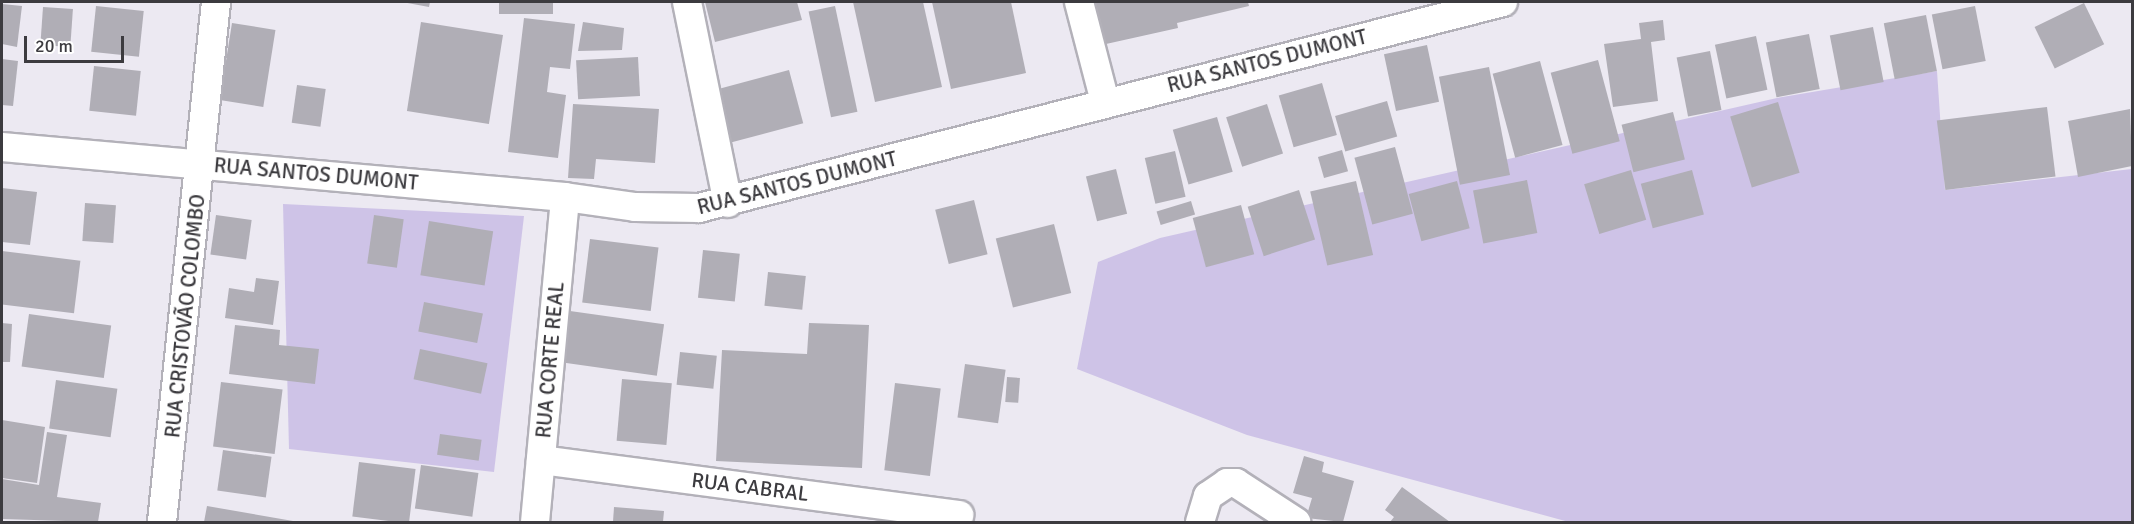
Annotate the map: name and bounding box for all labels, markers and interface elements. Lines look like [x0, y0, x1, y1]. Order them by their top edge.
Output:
scale bar [27, 24, 128, 62]
street label: RUA SANTOS DUMONT [1164, 24, 1370, 98]
text: 20 m [35, 35, 73, 57]
street label: RUA SANTOS DUMONT [694, 146, 900, 220]
street label: RUA SANTOS DUMONT [213, 153, 419, 195]
street label: RUA CRISTOVÃO COLOMBO [160, 193, 210, 439]
street label: RUA CORTE REAL [531, 281, 569, 439]
street label: RUA CABRAL [690, 467, 810, 507]

